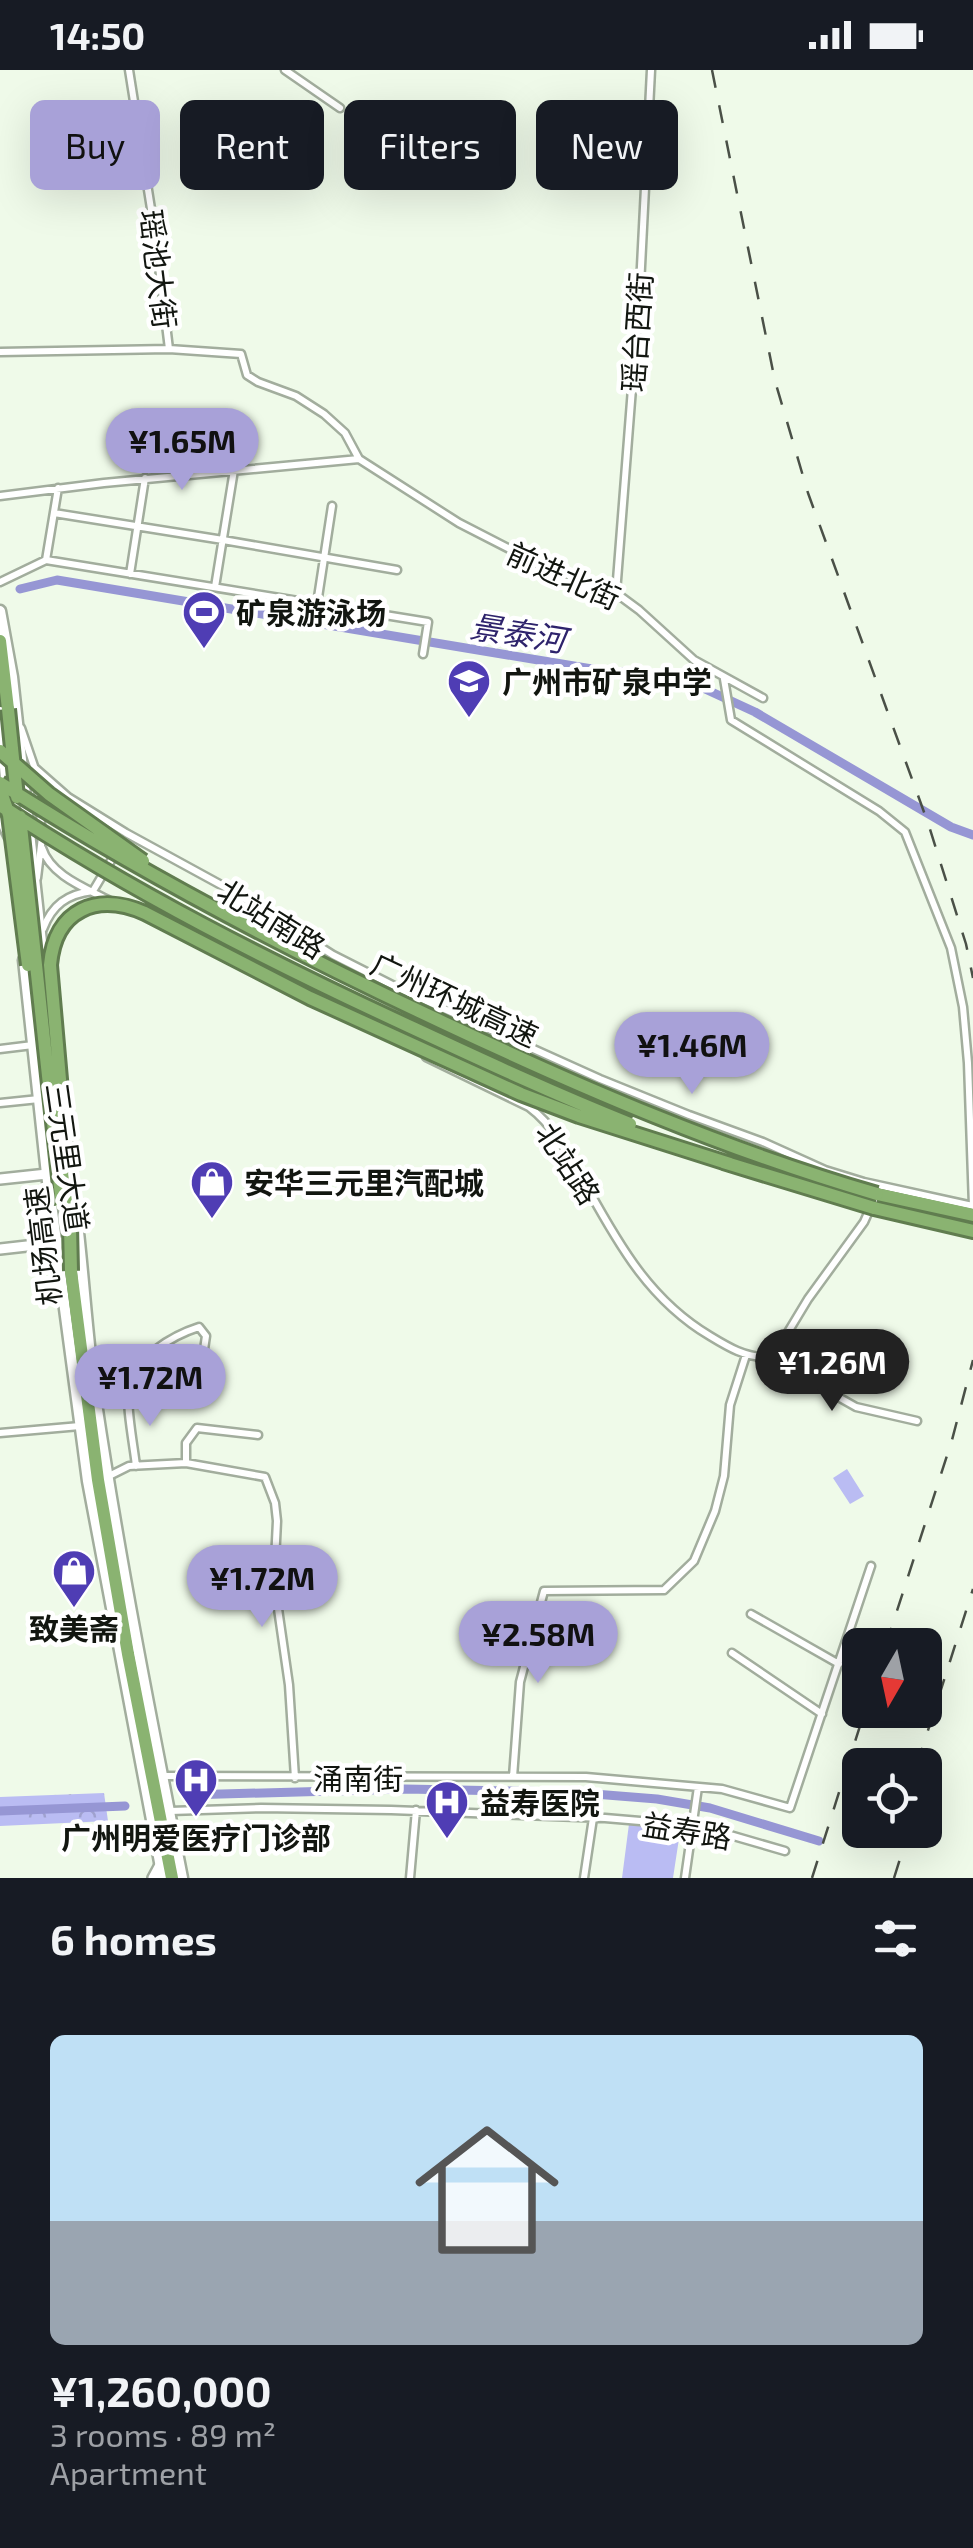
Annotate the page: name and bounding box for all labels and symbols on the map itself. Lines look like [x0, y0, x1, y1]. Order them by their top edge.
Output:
street label: 瑶池大街 [134, 207, 184, 331]
street label: 瑶台西街 [614, 271, 658, 393]
pin: ¥1.65M [101, 408, 263, 493]
street label: 前进北街 [502, 534, 626, 616]
sports icon: 矿泉游泳场 [181, 589, 227, 650]
place label: 矿泉游泳场 [236, 594, 386, 630]
water label: 景泰河 [468, 606, 574, 659]
school or university icon: 广州市矿泉中学 [446, 658, 492, 719]
place label: 广州市矿泉中学 [502, 663, 712, 699]
street label: 北站南路 [212, 871, 332, 965]
street label: 广州环城高速 [366, 945, 544, 1053]
pin: ¥1.46M [611, 1012, 773, 1097]
street label: 三元里大道 [40, 1080, 96, 1234]
street label: 北站路 [529, 1115, 609, 1211]
shop icon: 安华三元里汽配城 [189, 1159, 235, 1220]
place label: 安华三元里汽配城 [244, 1164, 484, 1200]
street label: 机场高速 [17, 1184, 67, 1308]
pin: ¥1.26M [751, 1329, 913, 1414]
pin: ¥1.72M [69, 1344, 231, 1429]
pin: ¥1.72M [181, 1545, 343, 1630]
shop icon: 致美斋 [51, 1548, 97, 1609]
pin: ¥2.58M [457, 1601, 619, 1686]
place label: 致美斋 [29, 1610, 119, 1646]
north arrow [842, 1628, 942, 1728]
hospital icon: 广州明爱医疗门诊部 [173, 1757, 219, 1818]
street label: 涌南街 [313, 1760, 403, 1796]
hospital icon: 益寿医院 [424, 1779, 470, 1840]
place label: 益寿医院 [480, 1784, 600, 1820]
street label: 益寿路 [640, 1805, 734, 1855]
place label: 广州明爱医疗门诊部 [61, 1819, 331, 1855]

